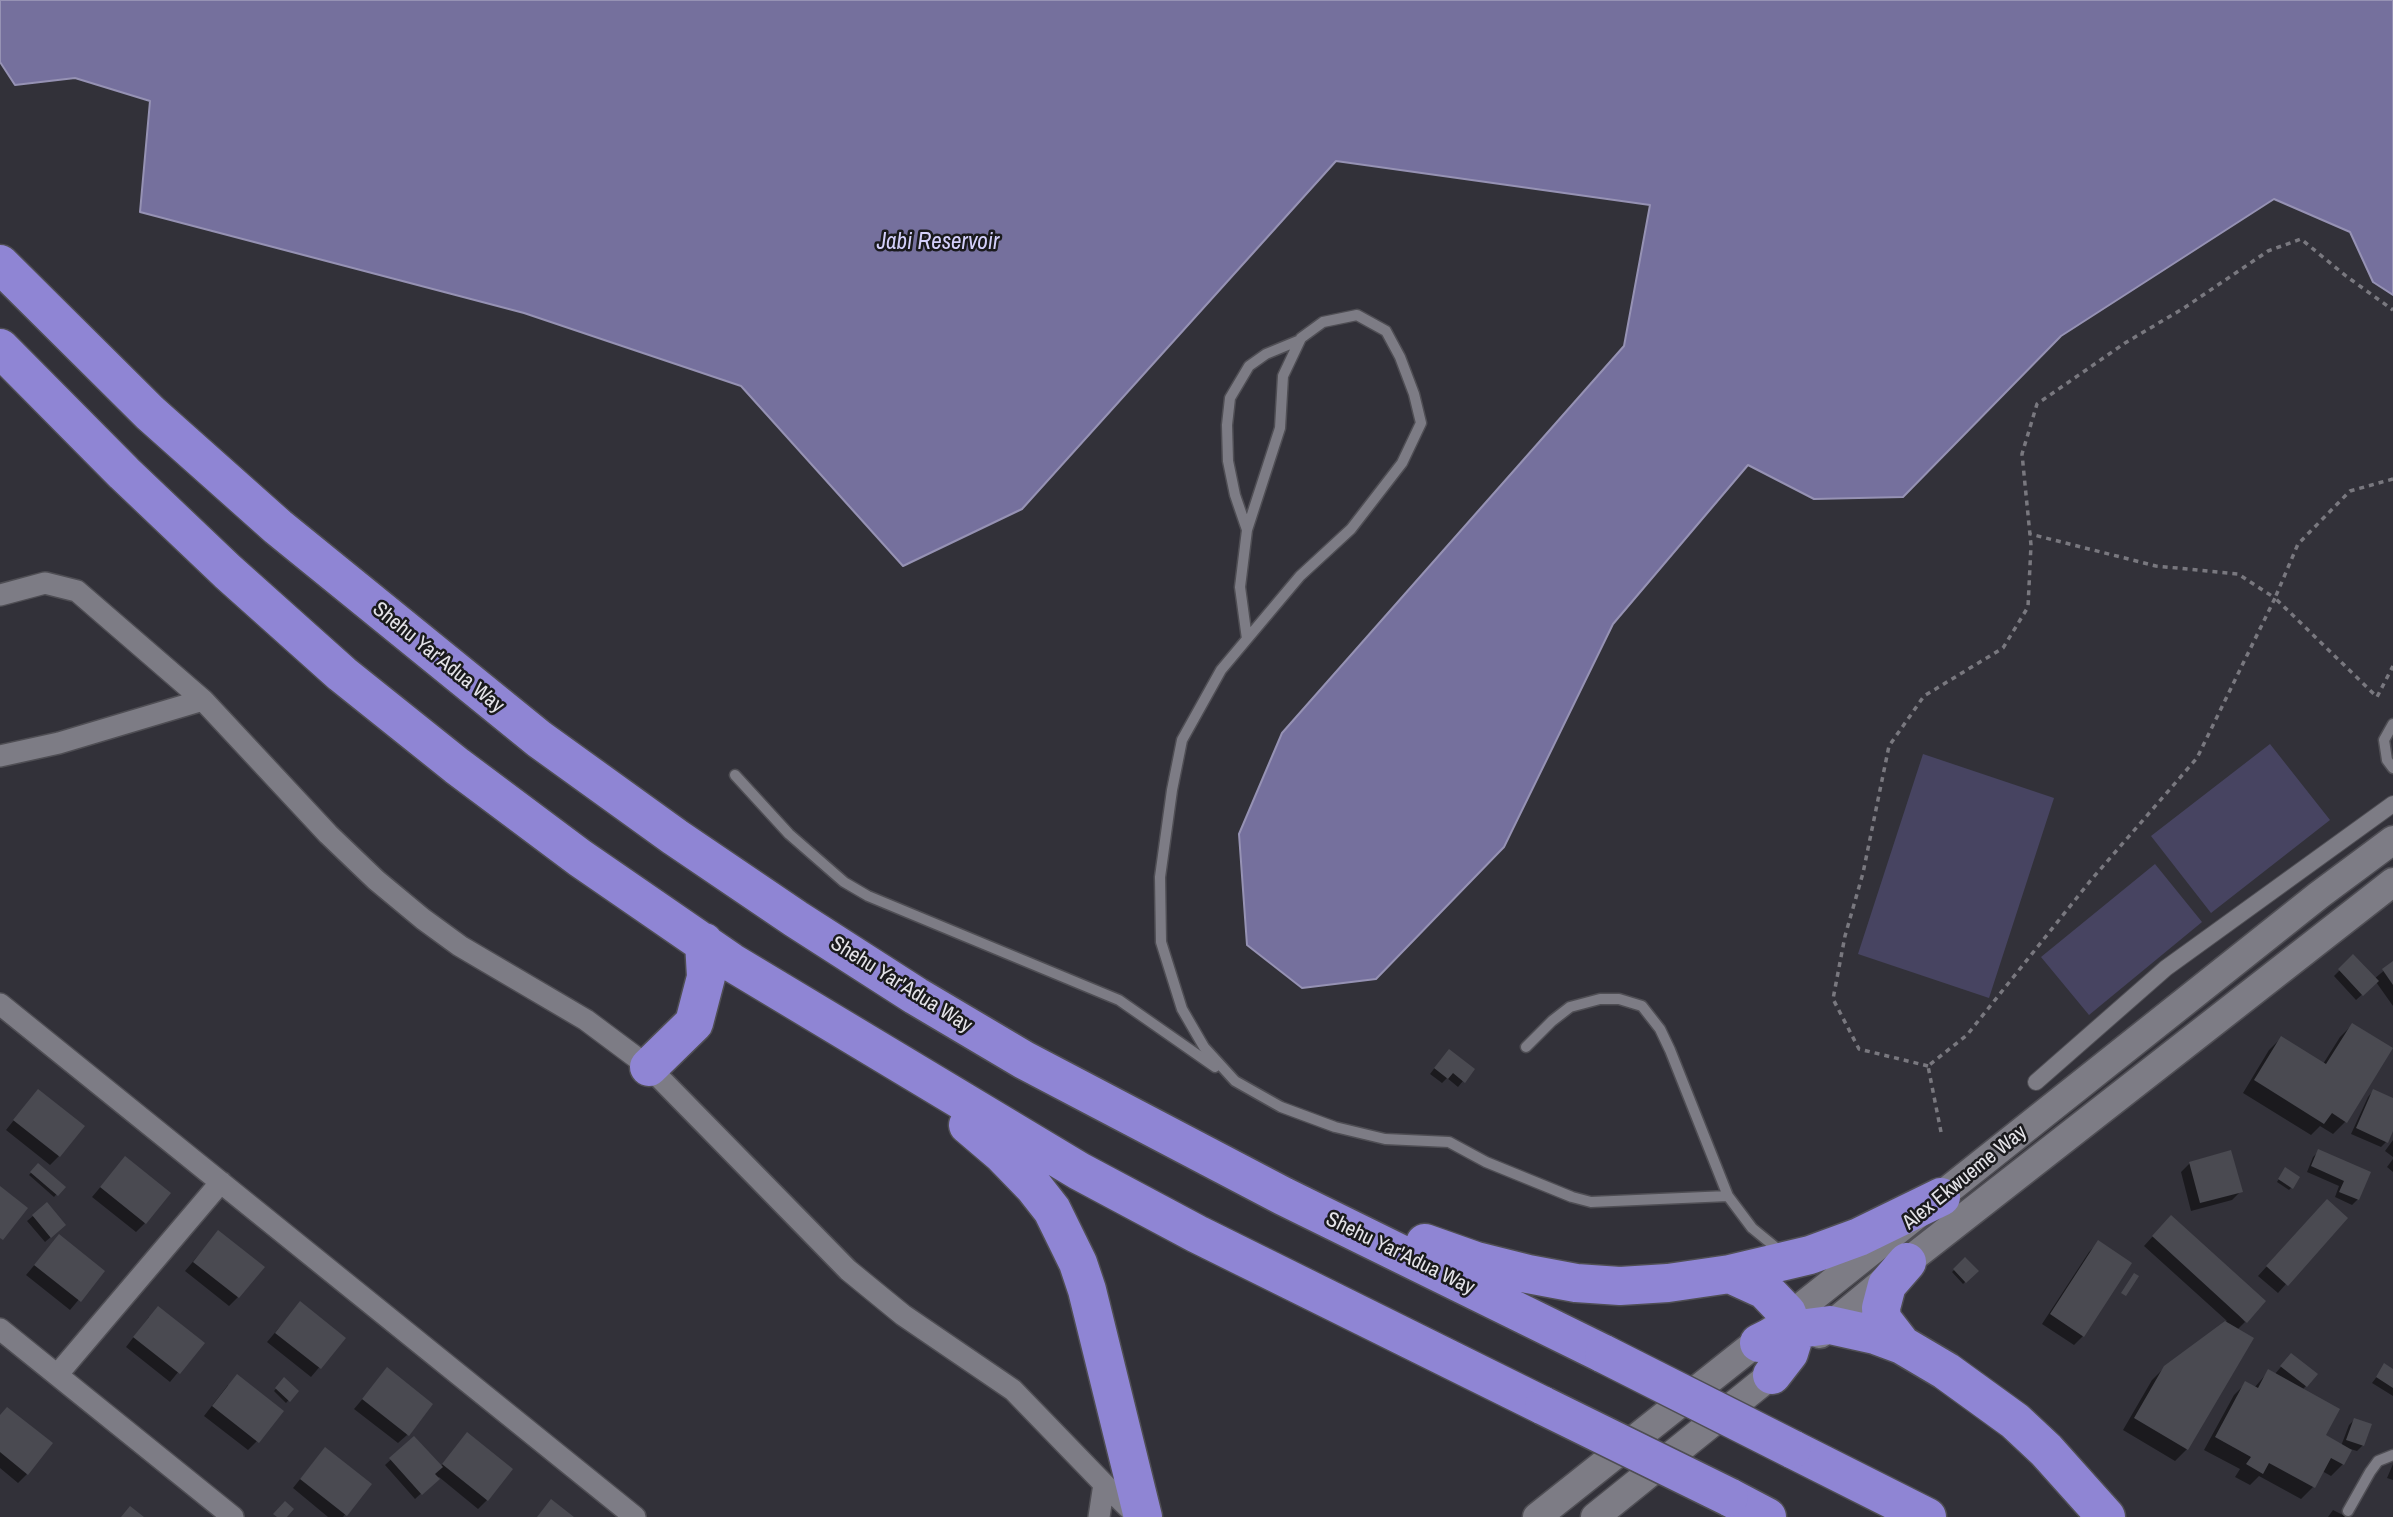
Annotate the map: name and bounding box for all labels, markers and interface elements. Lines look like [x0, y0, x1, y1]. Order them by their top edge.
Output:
water label: Jabi Reservoir [877, 229, 999, 257]
street label: Shehu Yar'Adua Way [367, 597, 509, 719]
street label: Shehu Yar'Adua Way [826, 931, 976, 1039]
street label: Alex Ekwueme Way [1898, 1120, 2032, 1236]
street label: Shehu Yar'Adua Way [1322, 1207, 1478, 1301]

